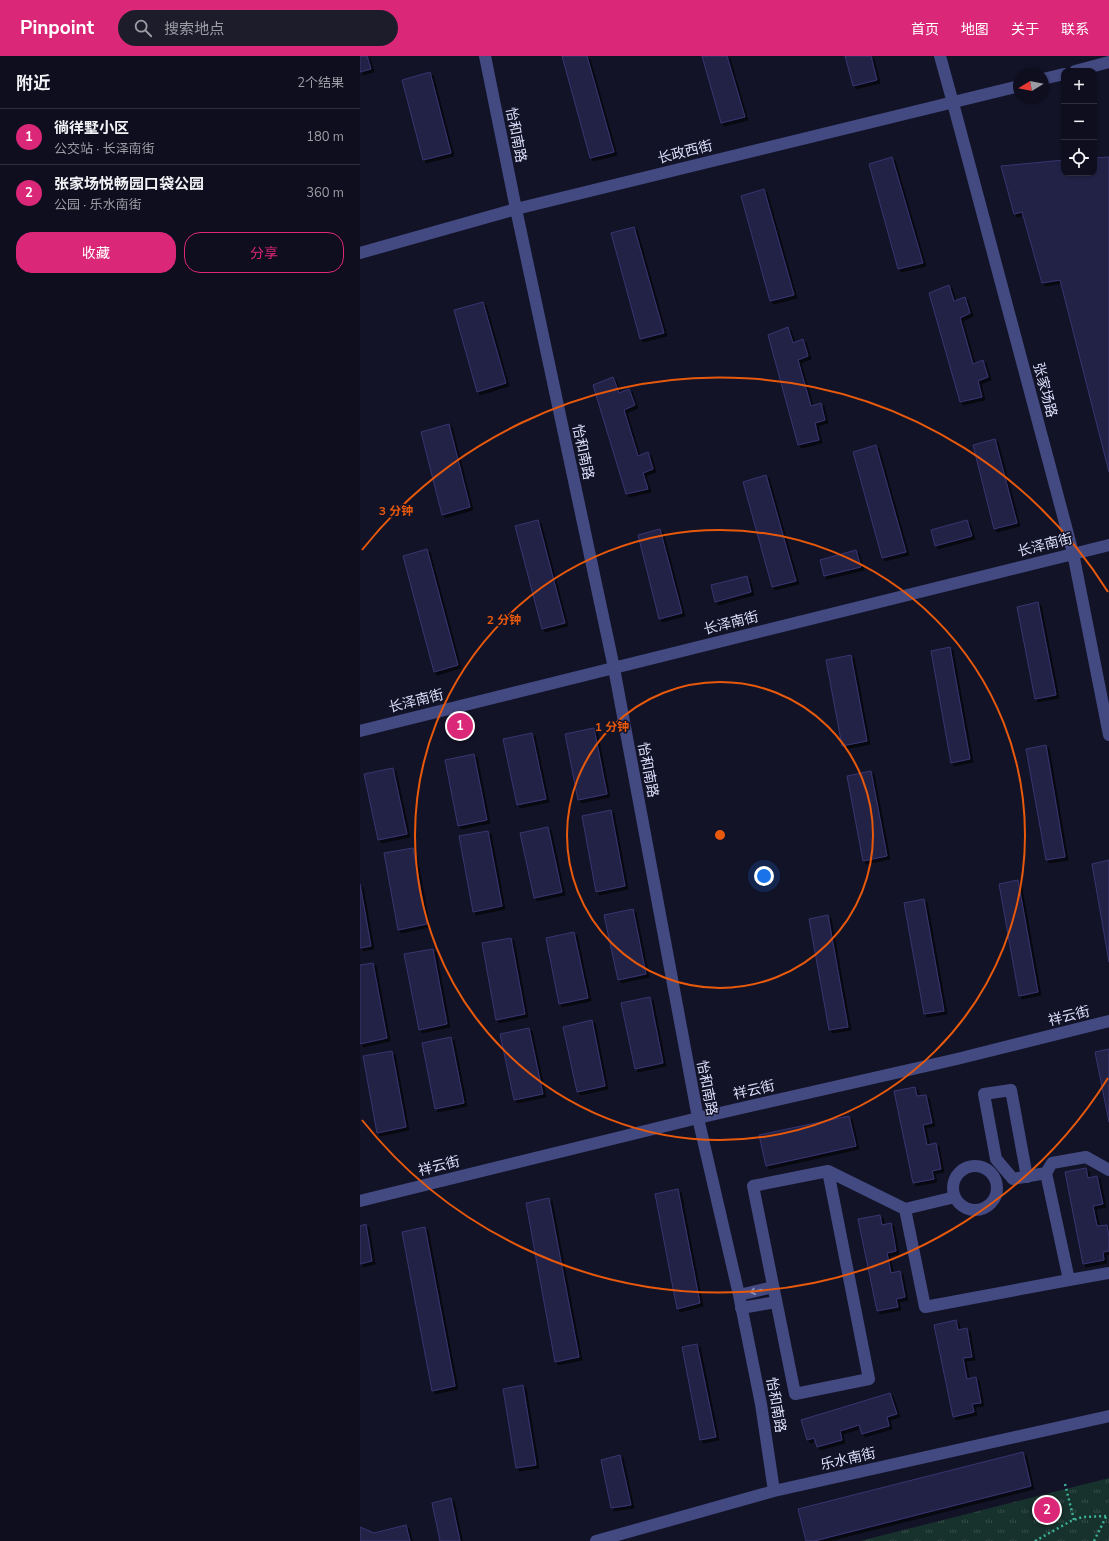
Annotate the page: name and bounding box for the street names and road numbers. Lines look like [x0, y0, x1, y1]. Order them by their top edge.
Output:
street label: 怡和南路 [501, 106, 531, 164]
street label: 长政西街 [656, 136, 714, 168]
street label: 张家场路 [1029, 360, 1061, 420]
street label: 怡和南路 [568, 423, 598, 481]
street label: 长泽南街 [1016, 529, 1074, 561]
street label: 长泽南街 [702, 607, 760, 639]
street label: 长泽南街 [387, 685, 445, 717]
street label: 怡和南路 [633, 741, 663, 799]
street label: 祥云街 [1046, 1002, 1092, 1030]
street label: 怡和南路 [692, 1059, 722, 1117]
street label: 祥云街 [731, 1076, 777, 1104]
street label: 祥云街 [416, 1152, 462, 1180]
street label: 怡和南路 [762, 1376, 790, 1434]
street label: 乐水南街 [819, 1443, 877, 1475]

